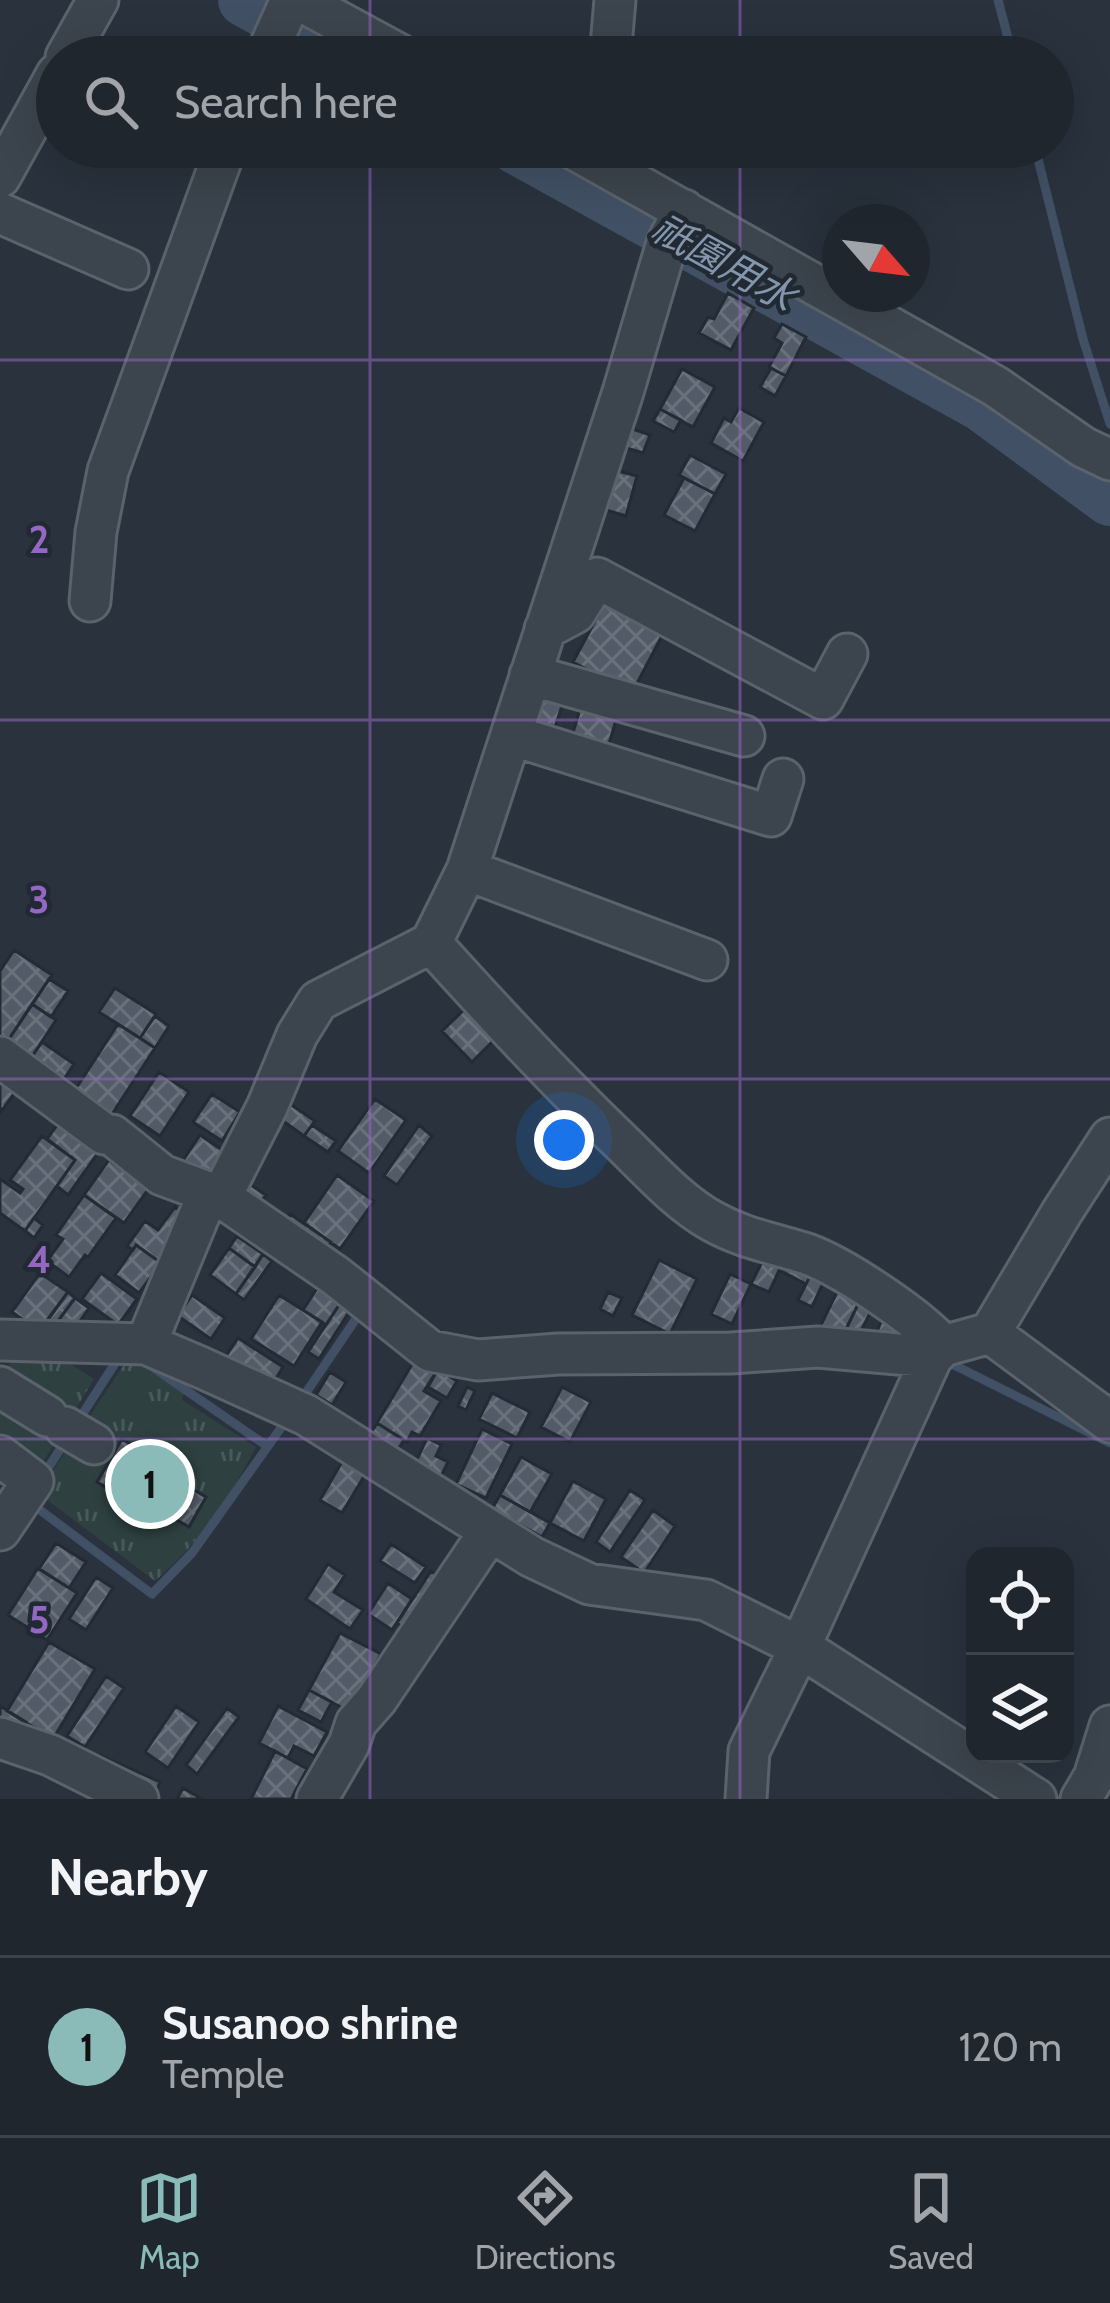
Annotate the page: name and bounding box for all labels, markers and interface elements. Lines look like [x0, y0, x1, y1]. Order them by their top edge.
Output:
search box [36, 36, 1074, 168]
icon: search [78, 69, 144, 135]
text: Search here [174, 75, 398, 129]
water label: 祇園用水 [644, 203, 807, 323]
north arrow [822, 204, 930, 312]
text: 2 [29, 515, 49, 563]
text: 3 [28, 875, 50, 923]
your location [534, 1110, 594, 1170]
text: 4 [27, 1235, 51, 1283]
pin: 1 [111, 1439, 189, 1529]
map controls [966, 1547, 1074, 1763]
button: locate [966, 1547, 1074, 1655]
text: 5 [29, 1595, 49, 1643]
button: layers [966, 1655, 1074, 1763]
text: Nearby [48, 1846, 208, 1908]
text: Susanoo shrine [162, 1996, 458, 2050]
text: 1 [80, 2023, 94, 2071]
text: 120 m [959, 2023, 1062, 2071]
text: Temple [162, 2050, 285, 2098]
tab: Map [136, 2165, 202, 2277]
tab: Directions [475, 2165, 616, 2277]
tab: Saved [888, 2165, 974, 2277]

